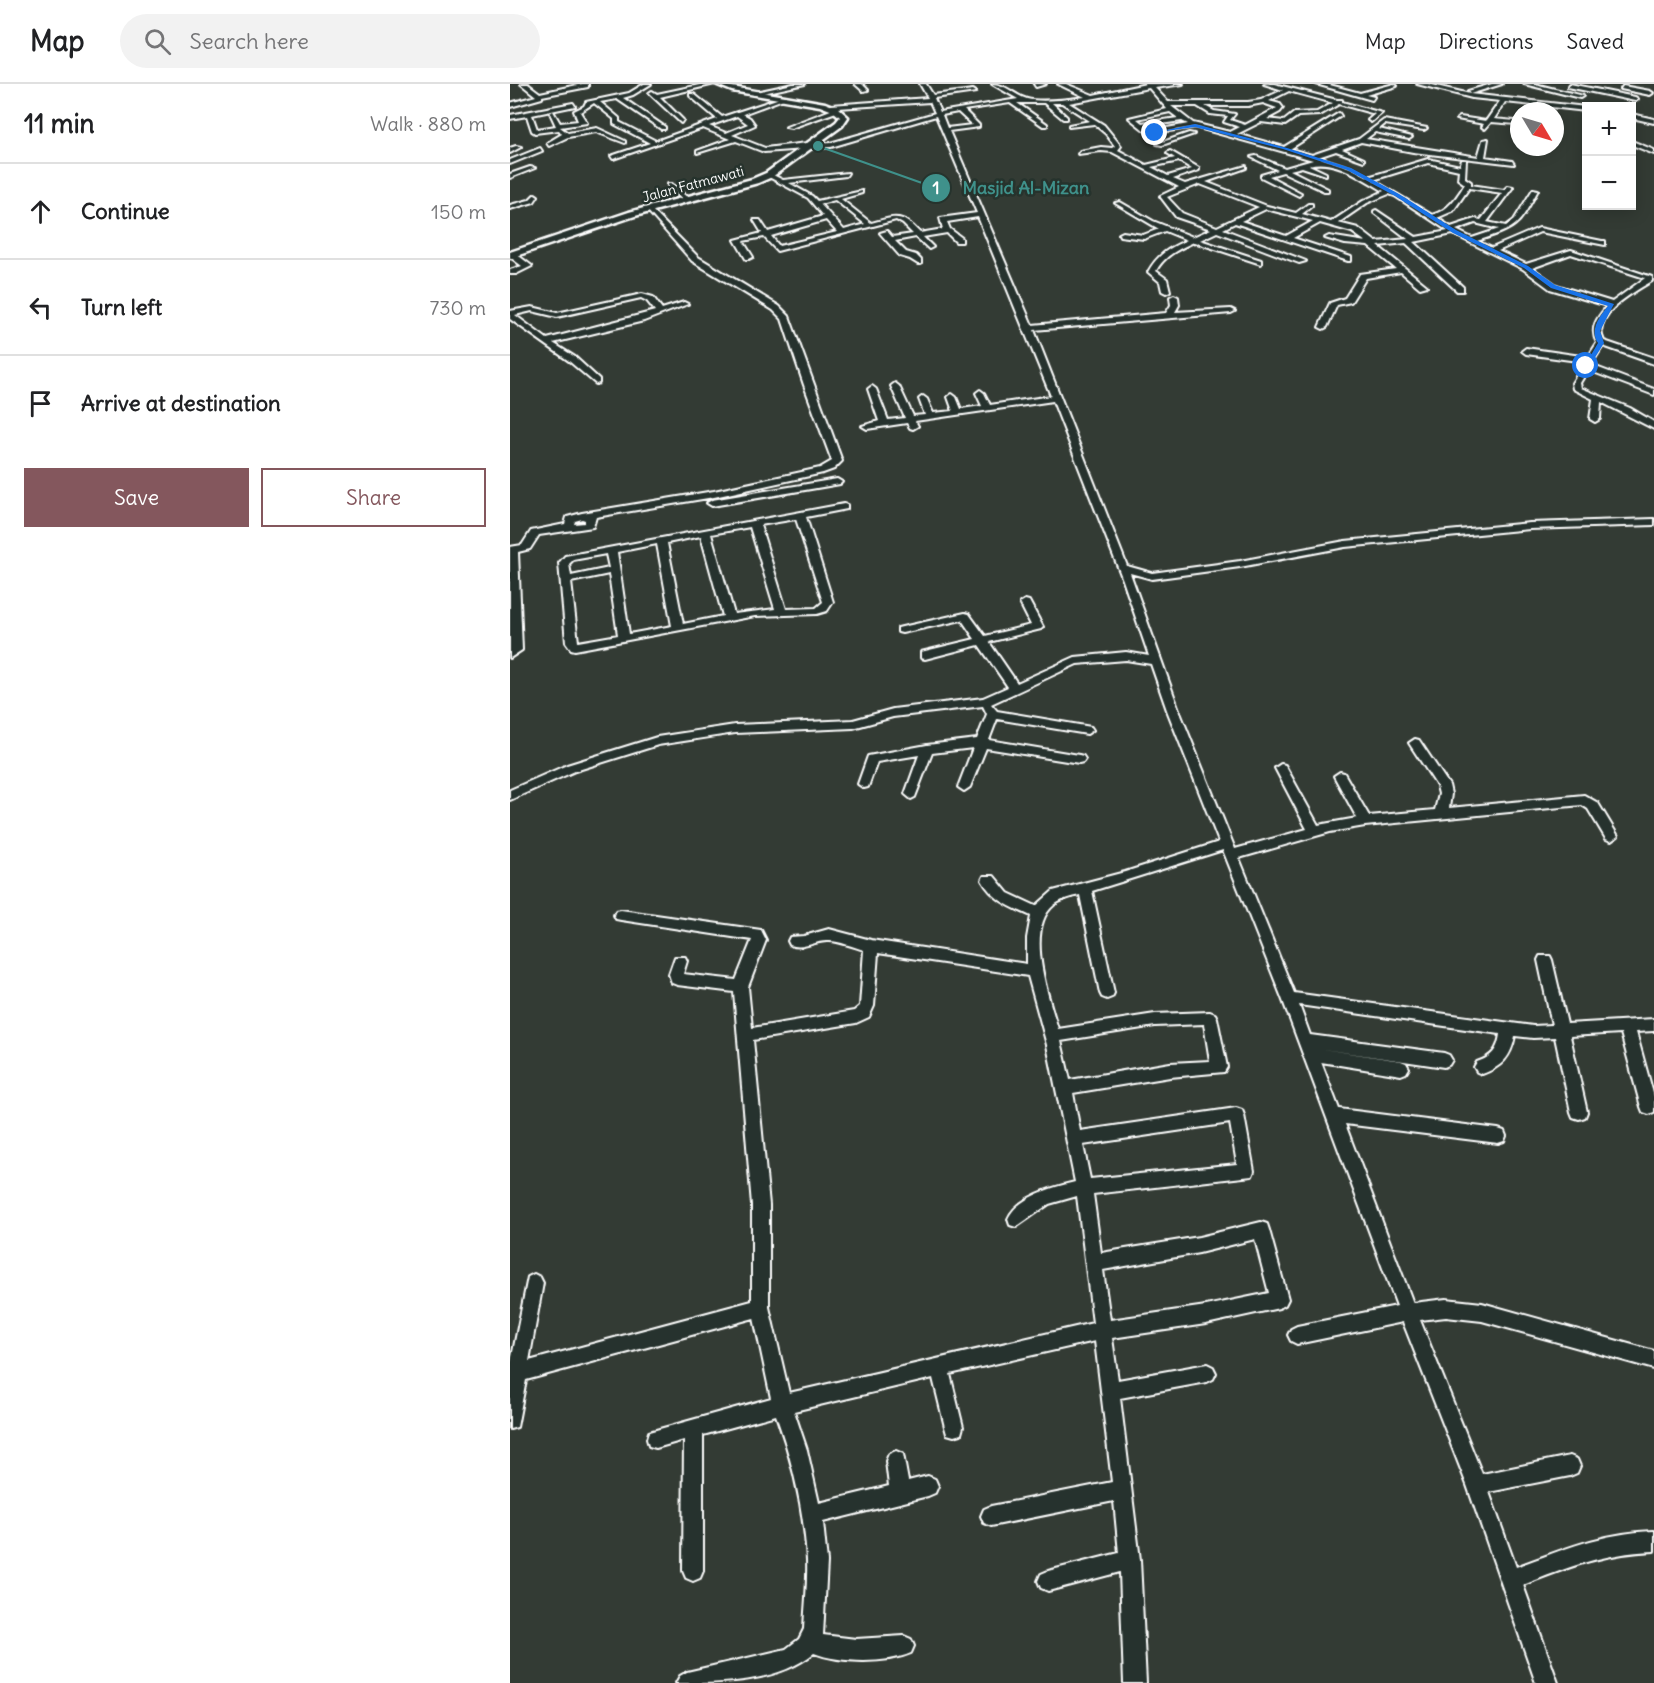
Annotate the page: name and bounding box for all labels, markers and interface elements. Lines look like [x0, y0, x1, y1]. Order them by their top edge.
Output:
search box [120, 14, 540, 68]
text: Map [30, 23, 84, 59]
icon: search [141, 25, 174, 58]
text: Search here [189, 27, 309, 55]
text: Map [1365, 28, 1406, 55]
text: Directions [1439, 28, 1533, 55]
text: Saved [1566, 28, 1624, 55]
north arrow [1510, 102, 1564, 156]
map controls [1582, 102, 1636, 210]
button: + [1582, 102, 1636, 156]
text: 11 min [24, 107, 95, 140]
text: Walk · 880 m [370, 111, 486, 136]
route end [1141, 119, 1167, 145]
button: − [1582, 156, 1636, 210]
street label: Jalan Fatmawati [640, 162, 746, 206]
callout: Masjid Al-Mizan [921, 170, 1102, 206]
text: 1 [932, 176, 940, 199]
text: Masjid Al-Mizan [963, 176, 1090, 199]
icon: ahead [24, 195, 57, 228]
text: Continue [81, 197, 170, 225]
text: 150 m [431, 199, 486, 224]
icon: left [24, 291, 57, 324]
text: Turn left [81, 293, 162, 321]
text: 730 m [429, 295, 486, 320]
route start [1572, 352, 1598, 378]
icon: arrive [24, 387, 57, 420]
text: Arrive at destination [81, 389, 281, 417]
button: Save [24, 468, 249, 527]
button: Share [261, 468, 486, 527]

